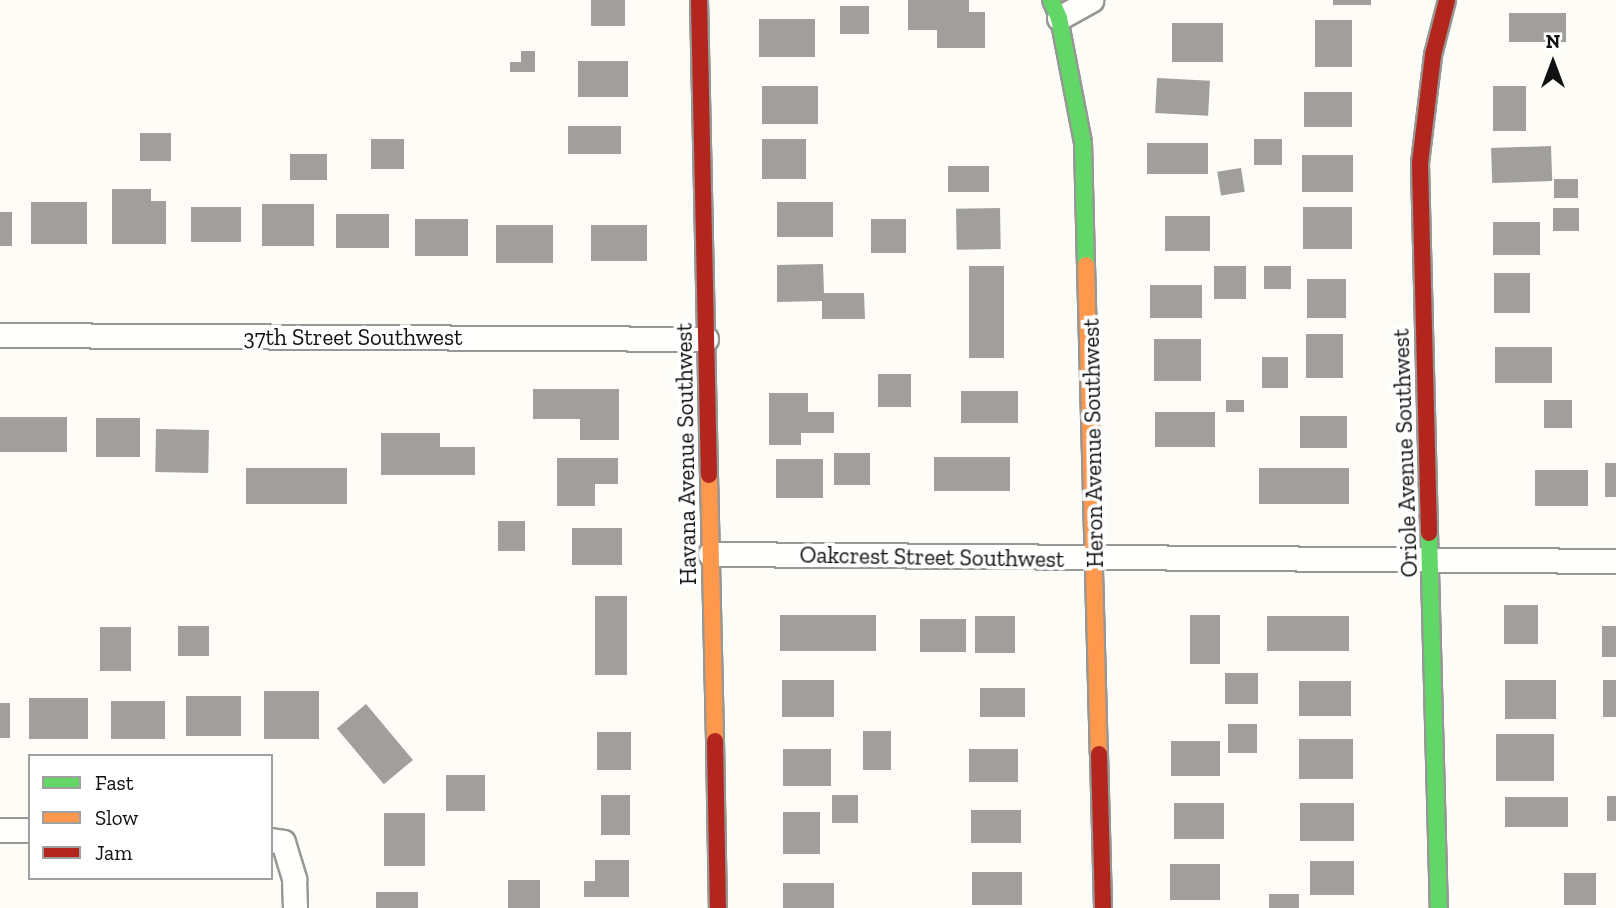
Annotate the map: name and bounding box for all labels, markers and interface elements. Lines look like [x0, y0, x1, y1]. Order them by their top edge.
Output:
north arrow [1518, 28, 1588, 98]
text: N [1546, 30, 1560, 53]
street label: Heron Avenue Southwest [1077, 318, 1109, 568]
street label: Havana Avenue Southwest [670, 322, 702, 586]
street label: 37th Street Southwest [243, 323, 463, 351]
street label: Oriole Avenue Southwest [1387, 328, 1423, 578]
street label: Oakcrest Street Southwest [799, 541, 1065, 573]
legend [28, 754, 273, 880]
text: Fast [95, 770, 134, 795]
text: Slow [95, 805, 138, 830]
text: Jam [95, 840, 132, 865]

